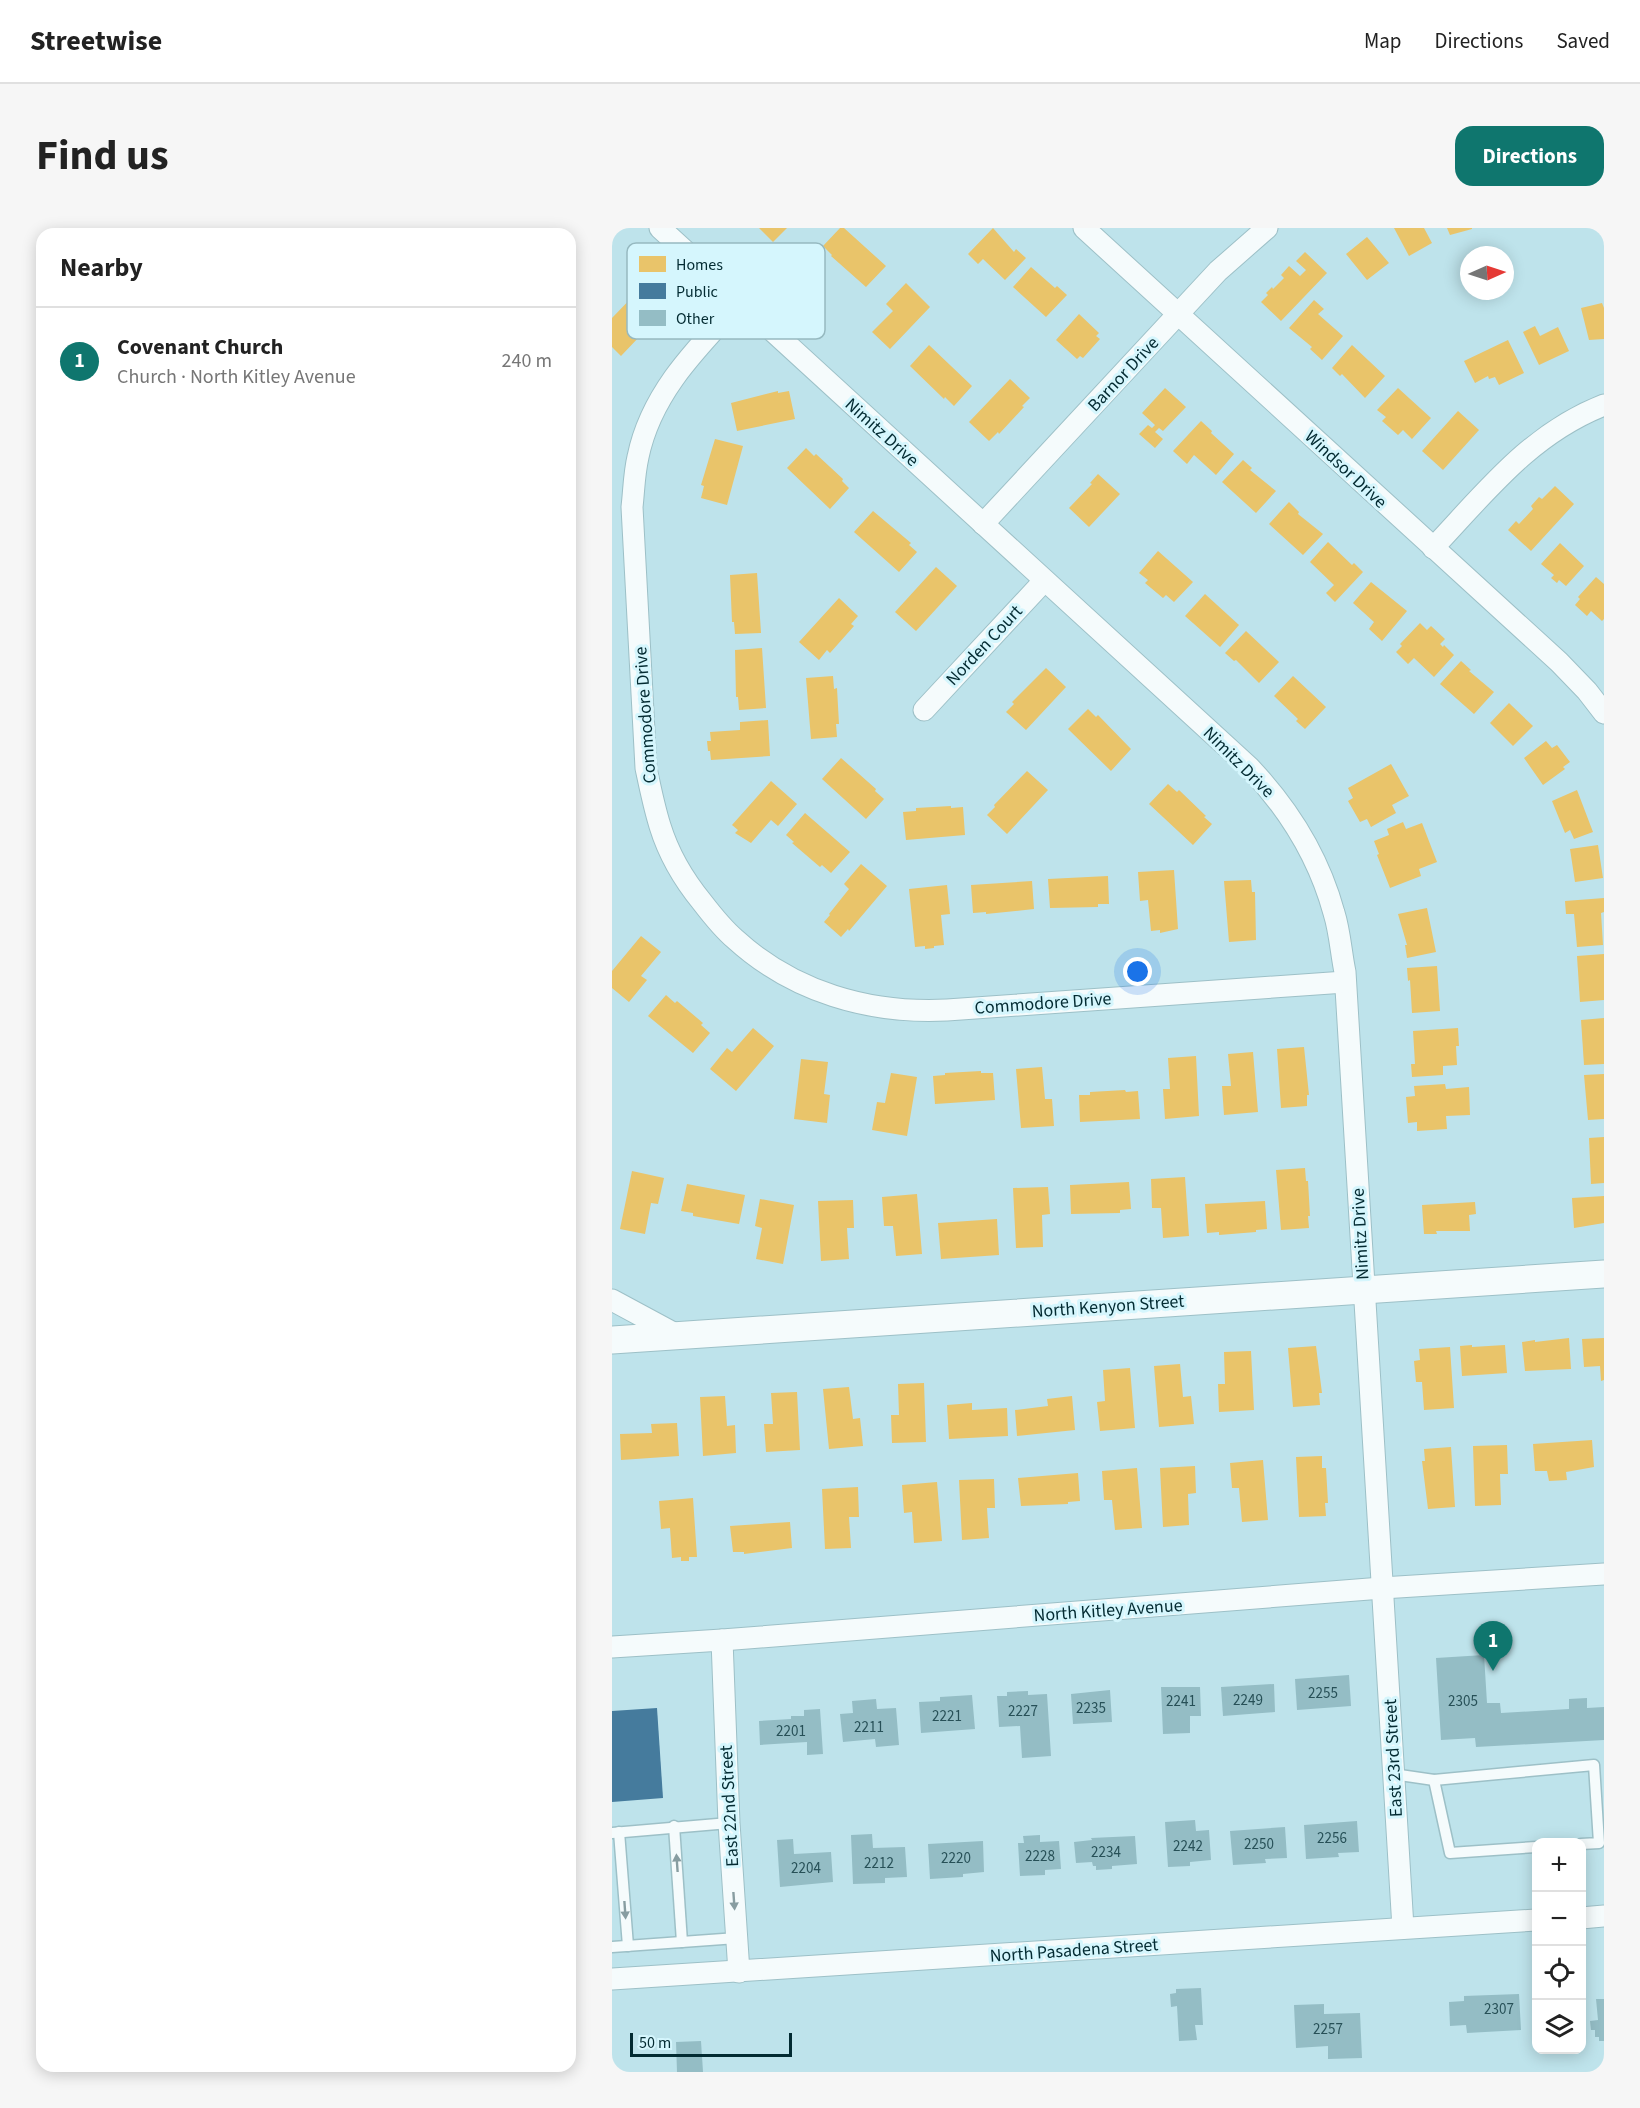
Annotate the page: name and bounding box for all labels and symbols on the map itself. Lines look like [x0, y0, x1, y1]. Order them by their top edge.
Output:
legend [627, 243, 825, 339]
north arrow [1460, 246, 1514, 300]
text: Homes [676, 254, 723, 276]
text: Public [676, 281, 718, 303]
text: Other [676, 308, 715, 330]
street label: Barnor Drive [1082, 331, 1165, 417]
street label: Nimitz Drive [839, 392, 924, 472]
street label: Windsor Drive [1299, 425, 1392, 514]
street label: Norden Court [940, 600, 1028, 691]
street label: Commodore Drive [628, 646, 663, 784]
street label: Nimitz Drive [1197, 721, 1280, 804]
your location [1123, 957, 1152, 986]
street label: Commodore Drive [974, 986, 1112, 1021]
street label: Nimitz Drive [1346, 1187, 1375, 1280]
street label: North Kenyon Street [1031, 1289, 1185, 1324]
street label: North Kitley Avenue [1033, 1593, 1183, 1628]
pin: 1 [1474, 1622, 1512, 1671]
house number: 2255 [1308, 1683, 1338, 1704]
house number: 2249 [1233, 1690, 1263, 1711]
house number: 2241 [1166, 1691, 1196, 1712]
house number: 2305 [1448, 1691, 1478, 1712]
house number: 2235 [1076, 1698, 1106, 1719]
street label: East 23rd Street [1378, 1698, 1409, 1818]
house number: 2227 [1008, 1701, 1038, 1722]
house number: 2221 [932, 1706, 962, 1727]
house number: 2211 [854, 1717, 884, 1738]
house number: 2201 [776, 1721, 806, 1742]
street label: East 22nd Street [714, 1744, 745, 1867]
house number: 2256 [1317, 1828, 1347, 1849]
house number: 2250 [1244, 1834, 1274, 1855]
house number: 2242 [1173, 1836, 1203, 1857]
house number: 2234 [1091, 1842, 1121, 1863]
house number: 2228 [1025, 1846, 1055, 1867]
house number: 2220 [941, 1848, 971, 1869]
house number: 2212 [864, 1853, 894, 1874]
one-way arrow [672, 1854, 681, 1873]
house number: 2204 [791, 1858, 821, 1879]
one-way arrow [730, 1892, 739, 1911]
one-way arrow [620, 1900, 630, 1919]
street label: North Pasadena Street [989, 1932, 1159, 1969]
house number: 2307 [1484, 1999, 1514, 2020]
house number: 2257 [1313, 2019, 1343, 2040]
scale bar [630, 2030, 792, 2058]

